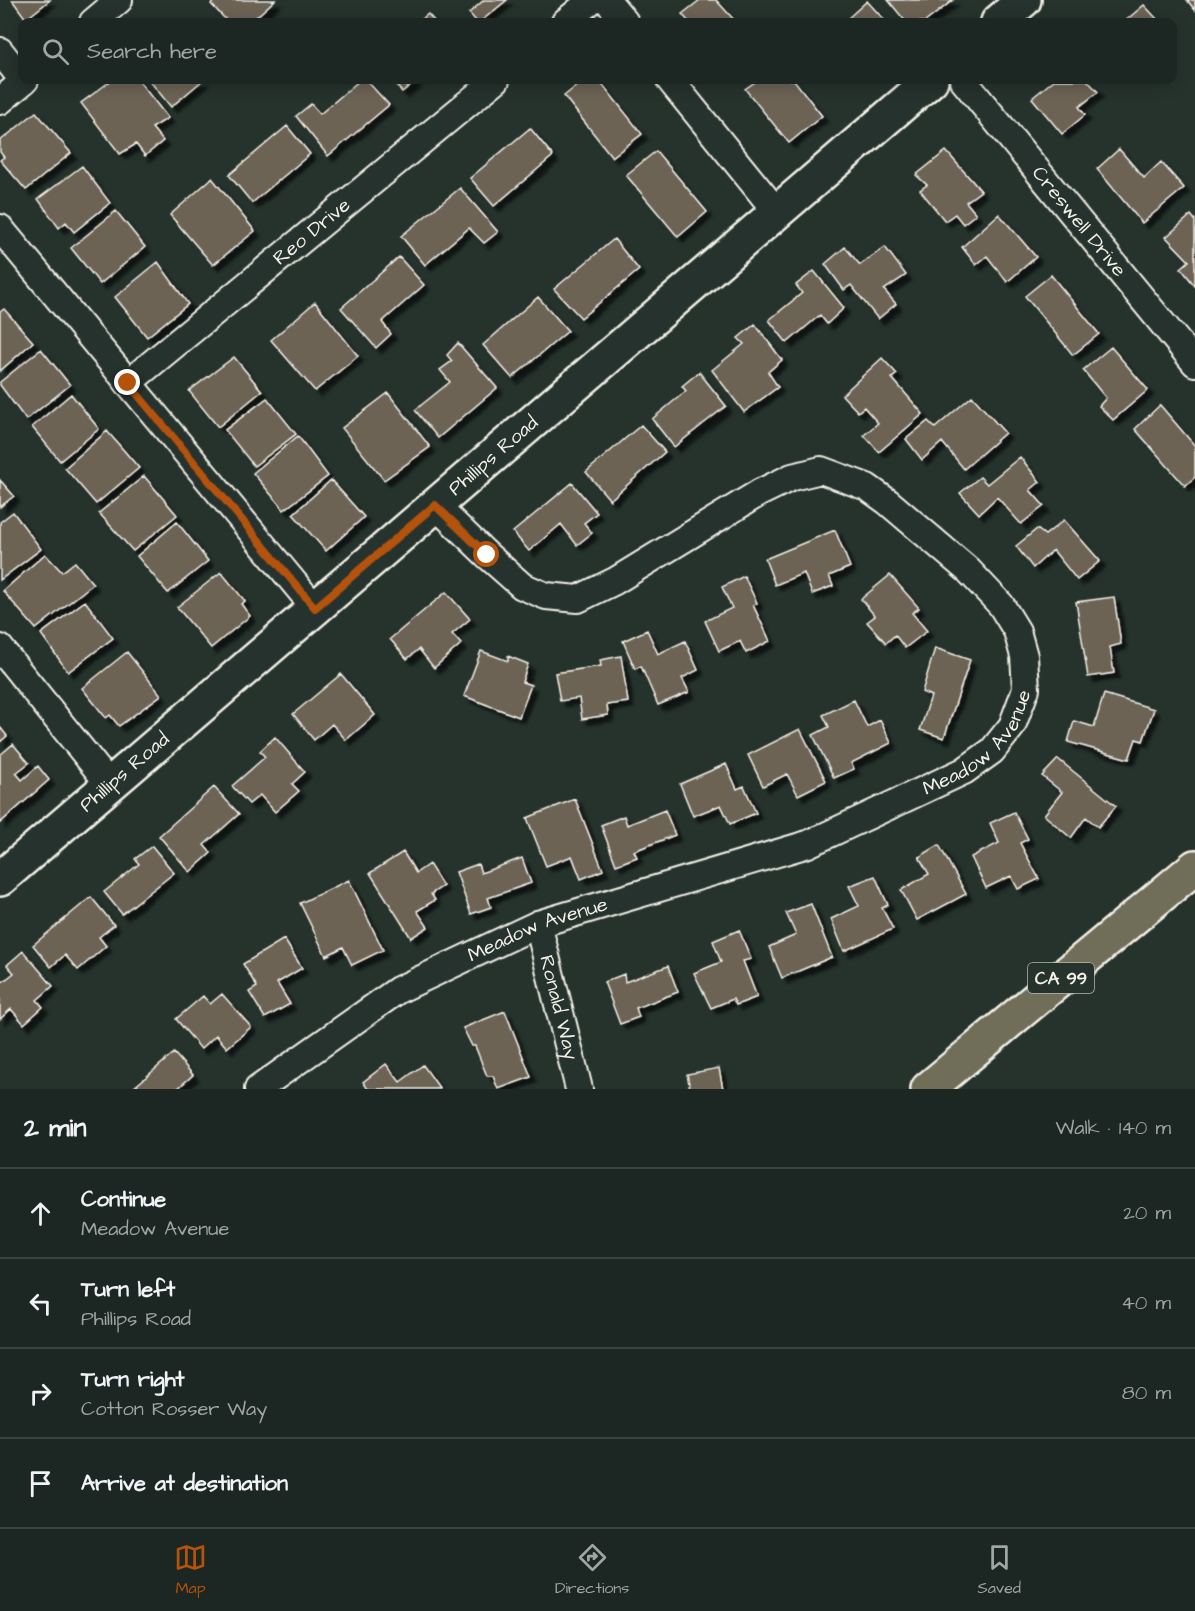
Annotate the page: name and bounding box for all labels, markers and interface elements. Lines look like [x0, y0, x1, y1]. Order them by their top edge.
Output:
search box [18, 18, 1177, 84]
icon: search [39, 35, 72, 68]
text: Search here [87, 36, 217, 67]
street label: Creswell Drive [1025, 160, 1133, 283]
street label: Reo Drive [267, 191, 357, 272]
route end [114, 369, 140, 395]
street label: Phillips Road [442, 409, 544, 502]
route start [473, 541, 499, 567]
street label: Meadow Avenue [918, 686, 1038, 802]
street label: Phillips Road [74, 726, 175, 819]
street label: Meadow Avenue [463, 890, 611, 969]
street label: Ronald Way [532, 952, 585, 1063]
road number: CA 99 [1028, 963, 1094, 993]
text: 2 min [24, 1110, 86, 1146]
text: Walk · 140 m [1055, 1114, 1171, 1142]
text: Continue [81, 1184, 166, 1215]
icon: ahead [24, 1197, 57, 1230]
text: 20 m [1123, 1199, 1171, 1227]
text: Meadow Avenue [81, 1215, 229, 1243]
text: Turn left [81, 1274, 175, 1305]
icon: left [24, 1287, 57, 1320]
text: 40 m [1121, 1289, 1171, 1317]
text: Phillips Road [81, 1305, 191, 1333]
text: Turn right [81, 1364, 184, 1395]
icon: right [24, 1377, 57, 1410]
text: 80 m [1122, 1379, 1171, 1407]
text: Cotton Rosser Way [81, 1395, 267, 1423]
icon: arrive [24, 1467, 57, 1500]
text: Arrive at destination [81, 1468, 288, 1499]
tab: Map [174, 1541, 207, 1599]
tab: Directions [555, 1541, 629, 1599]
tab: Saved [977, 1541, 1021, 1599]

